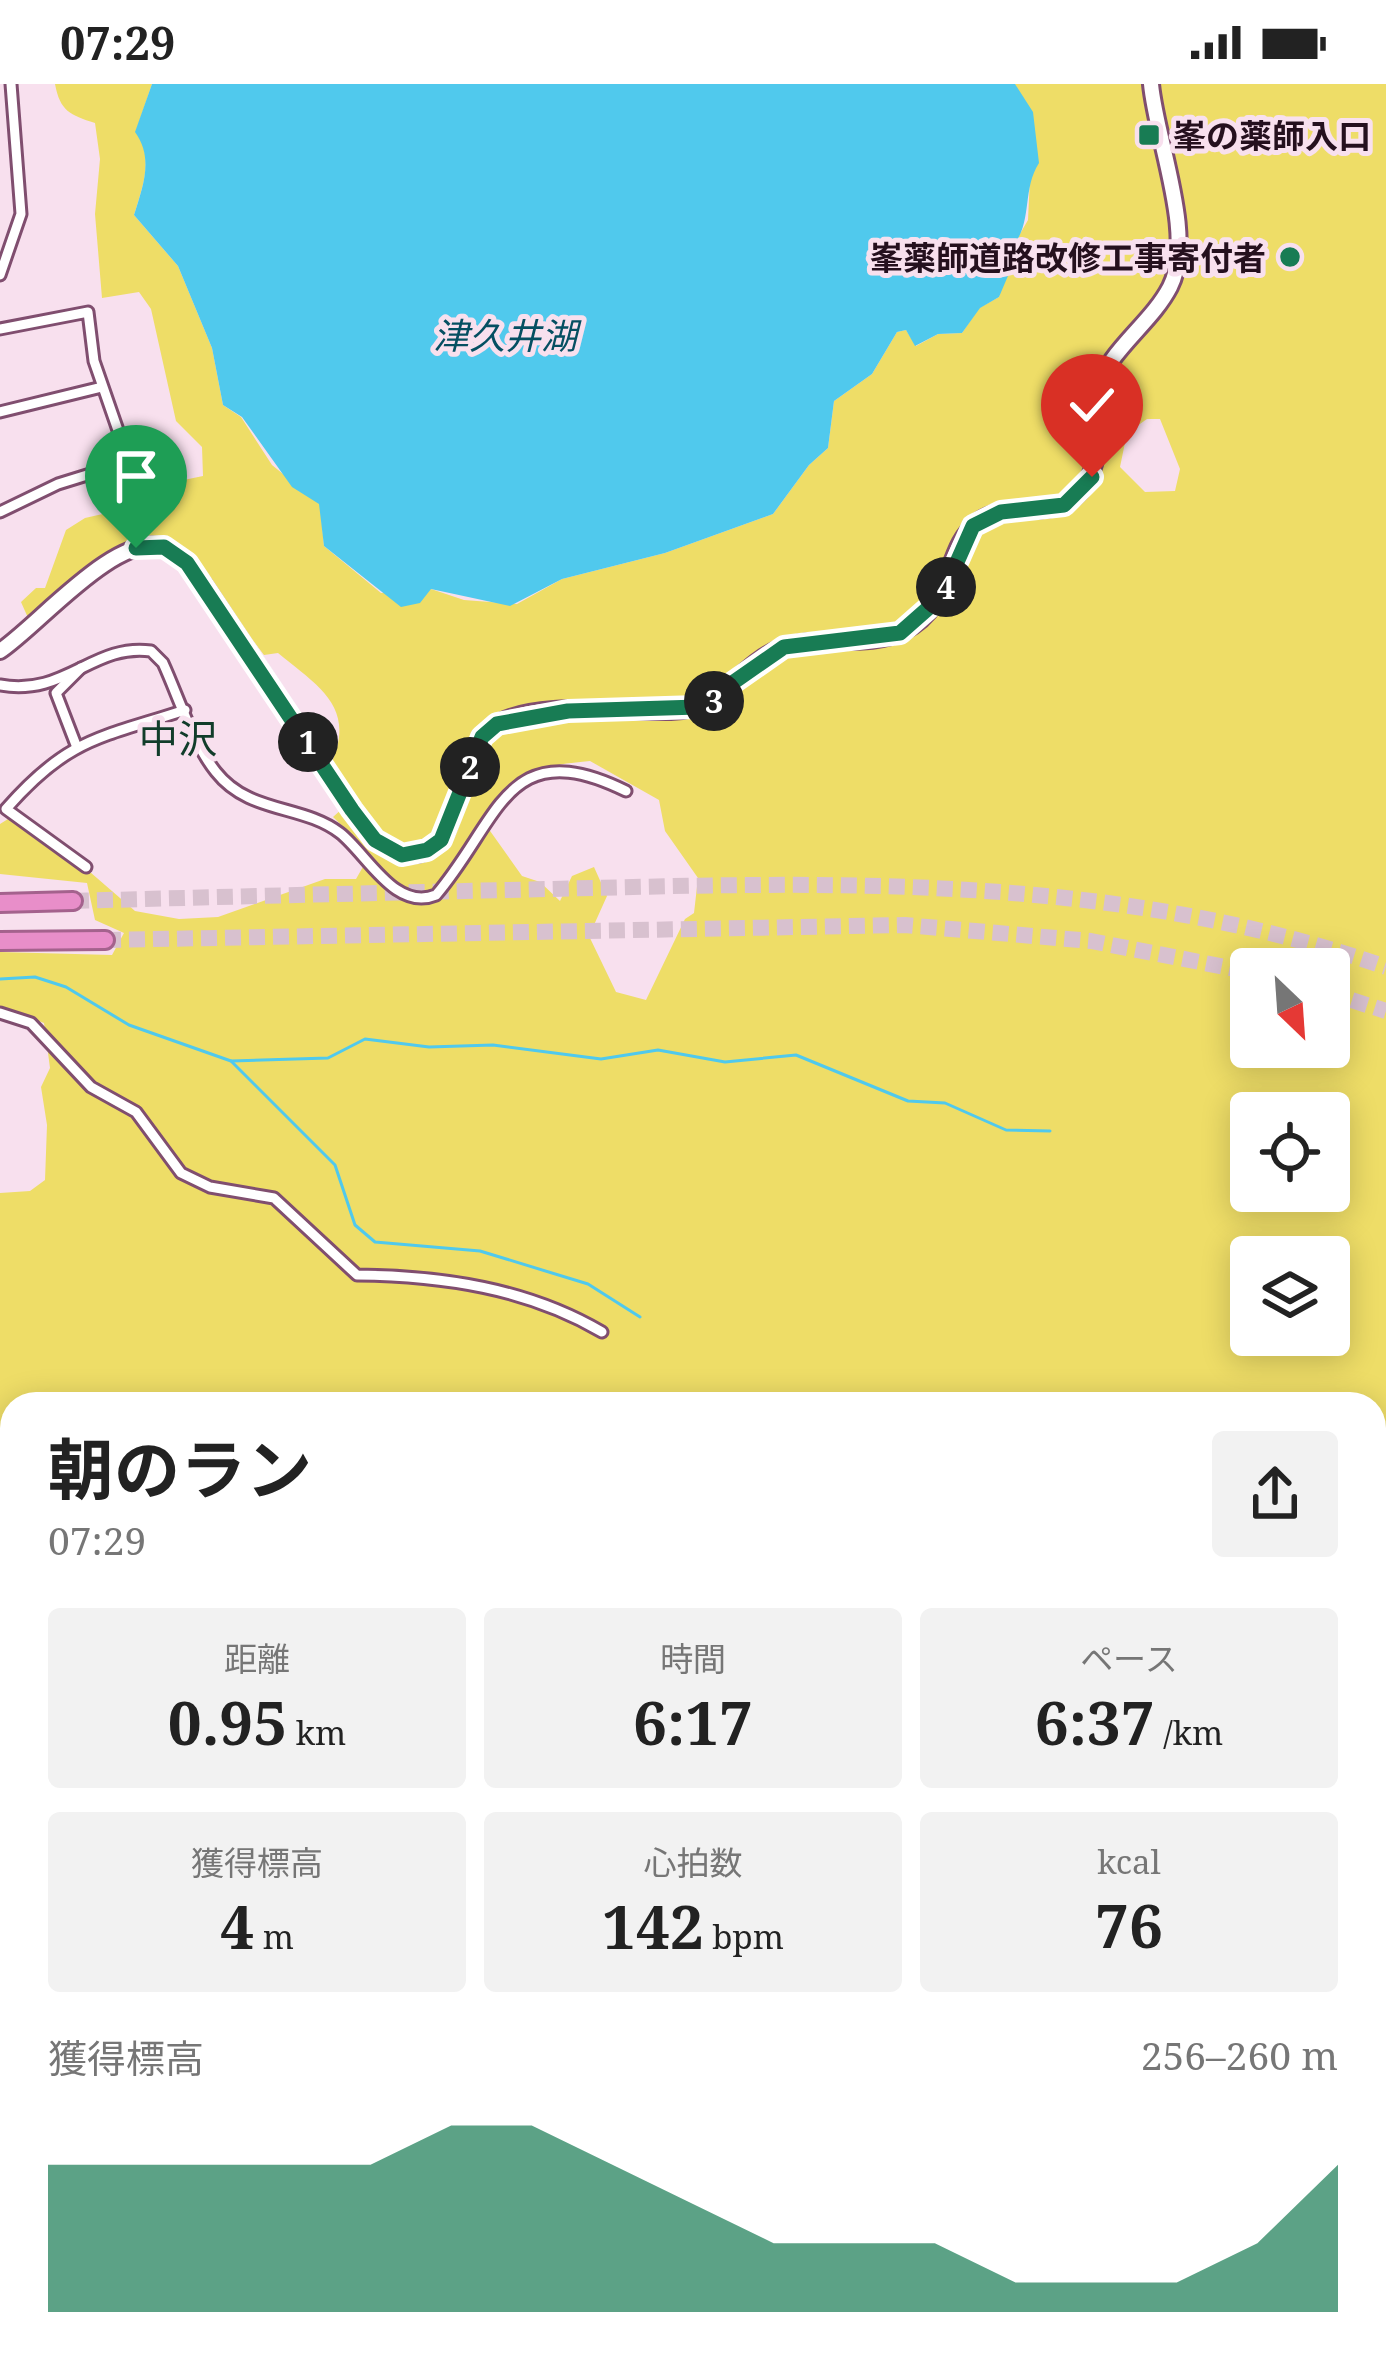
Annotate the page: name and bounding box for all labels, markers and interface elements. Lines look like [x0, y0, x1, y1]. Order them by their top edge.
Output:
text: 07:29 [60, 12, 175, 73]
place label: 峯の薬師入口 [1173, 113, 1371, 158]
marker: 峯の薬師入口 [1136, 122, 1162, 148]
place label: 峯薬師道路改修工事寄付者 [870, 235, 1266, 280]
marker: 峯薬師道路改修工事寄付者 [1277, 244, 1303, 270]
water label: 津久井湖 [433, 311, 582, 360]
pin [1041, 354, 1143, 477]
icon: check [1059, 372, 1125, 438]
pin [85, 425, 187, 548]
icon: arrive [103, 443, 169, 509]
pin: 4 [916, 557, 976, 617]
text: 4 [937, 564, 955, 609]
pin: 3 [684, 671, 744, 731]
text: 3 [705, 678, 723, 723]
district label: 中沢 [139, 711, 217, 764]
pin: 1 [278, 712, 338, 772]
text: 1 [299, 719, 317, 764]
pin: 2 [440, 737, 500, 797]
text: 2 [461, 744, 479, 789]
north arrow [1230, 948, 1350, 1068]
map controls [1230, 948, 1350, 1356]
button: locate [1230, 1092, 1350, 1212]
button: layers [1230, 1236, 1350, 1356]
text: 朝のラン [48, 1423, 312, 1513]
button: share [1212, 1431, 1338, 1557]
text: 07:29 [48, 1513, 146, 1566]
text: 距離 [224, 1636, 290, 1681]
text: 時間 [660, 1636, 726, 1681]
text: ペース [1080, 1636, 1178, 1681]
text: 0.95 [168, 1681, 287, 1763]
text: 6:17 [633, 1681, 753, 1763]
text: 6:37 [1035, 1681, 1155, 1763]
text: km [287, 1710, 346, 1755]
text: /km [1155, 1710, 1223, 1755]
text: kcal [1097, 1839, 1161, 1884]
text: 獲得標高 [191, 1840, 323, 1885]
text: 心拍数 [644, 1840, 743, 1885]
text: 76 [1095, 1884, 1163, 1966]
text: 4 [220, 1885, 254, 1967]
text: 142 [602, 1885, 704, 1967]
text: m [254, 1914, 294, 1959]
text: bpm [704, 1914, 784, 1959]
text: 256–260 m [1141, 2028, 1338, 2081]
text: 獲得標高 [48, 2031, 204, 2084]

